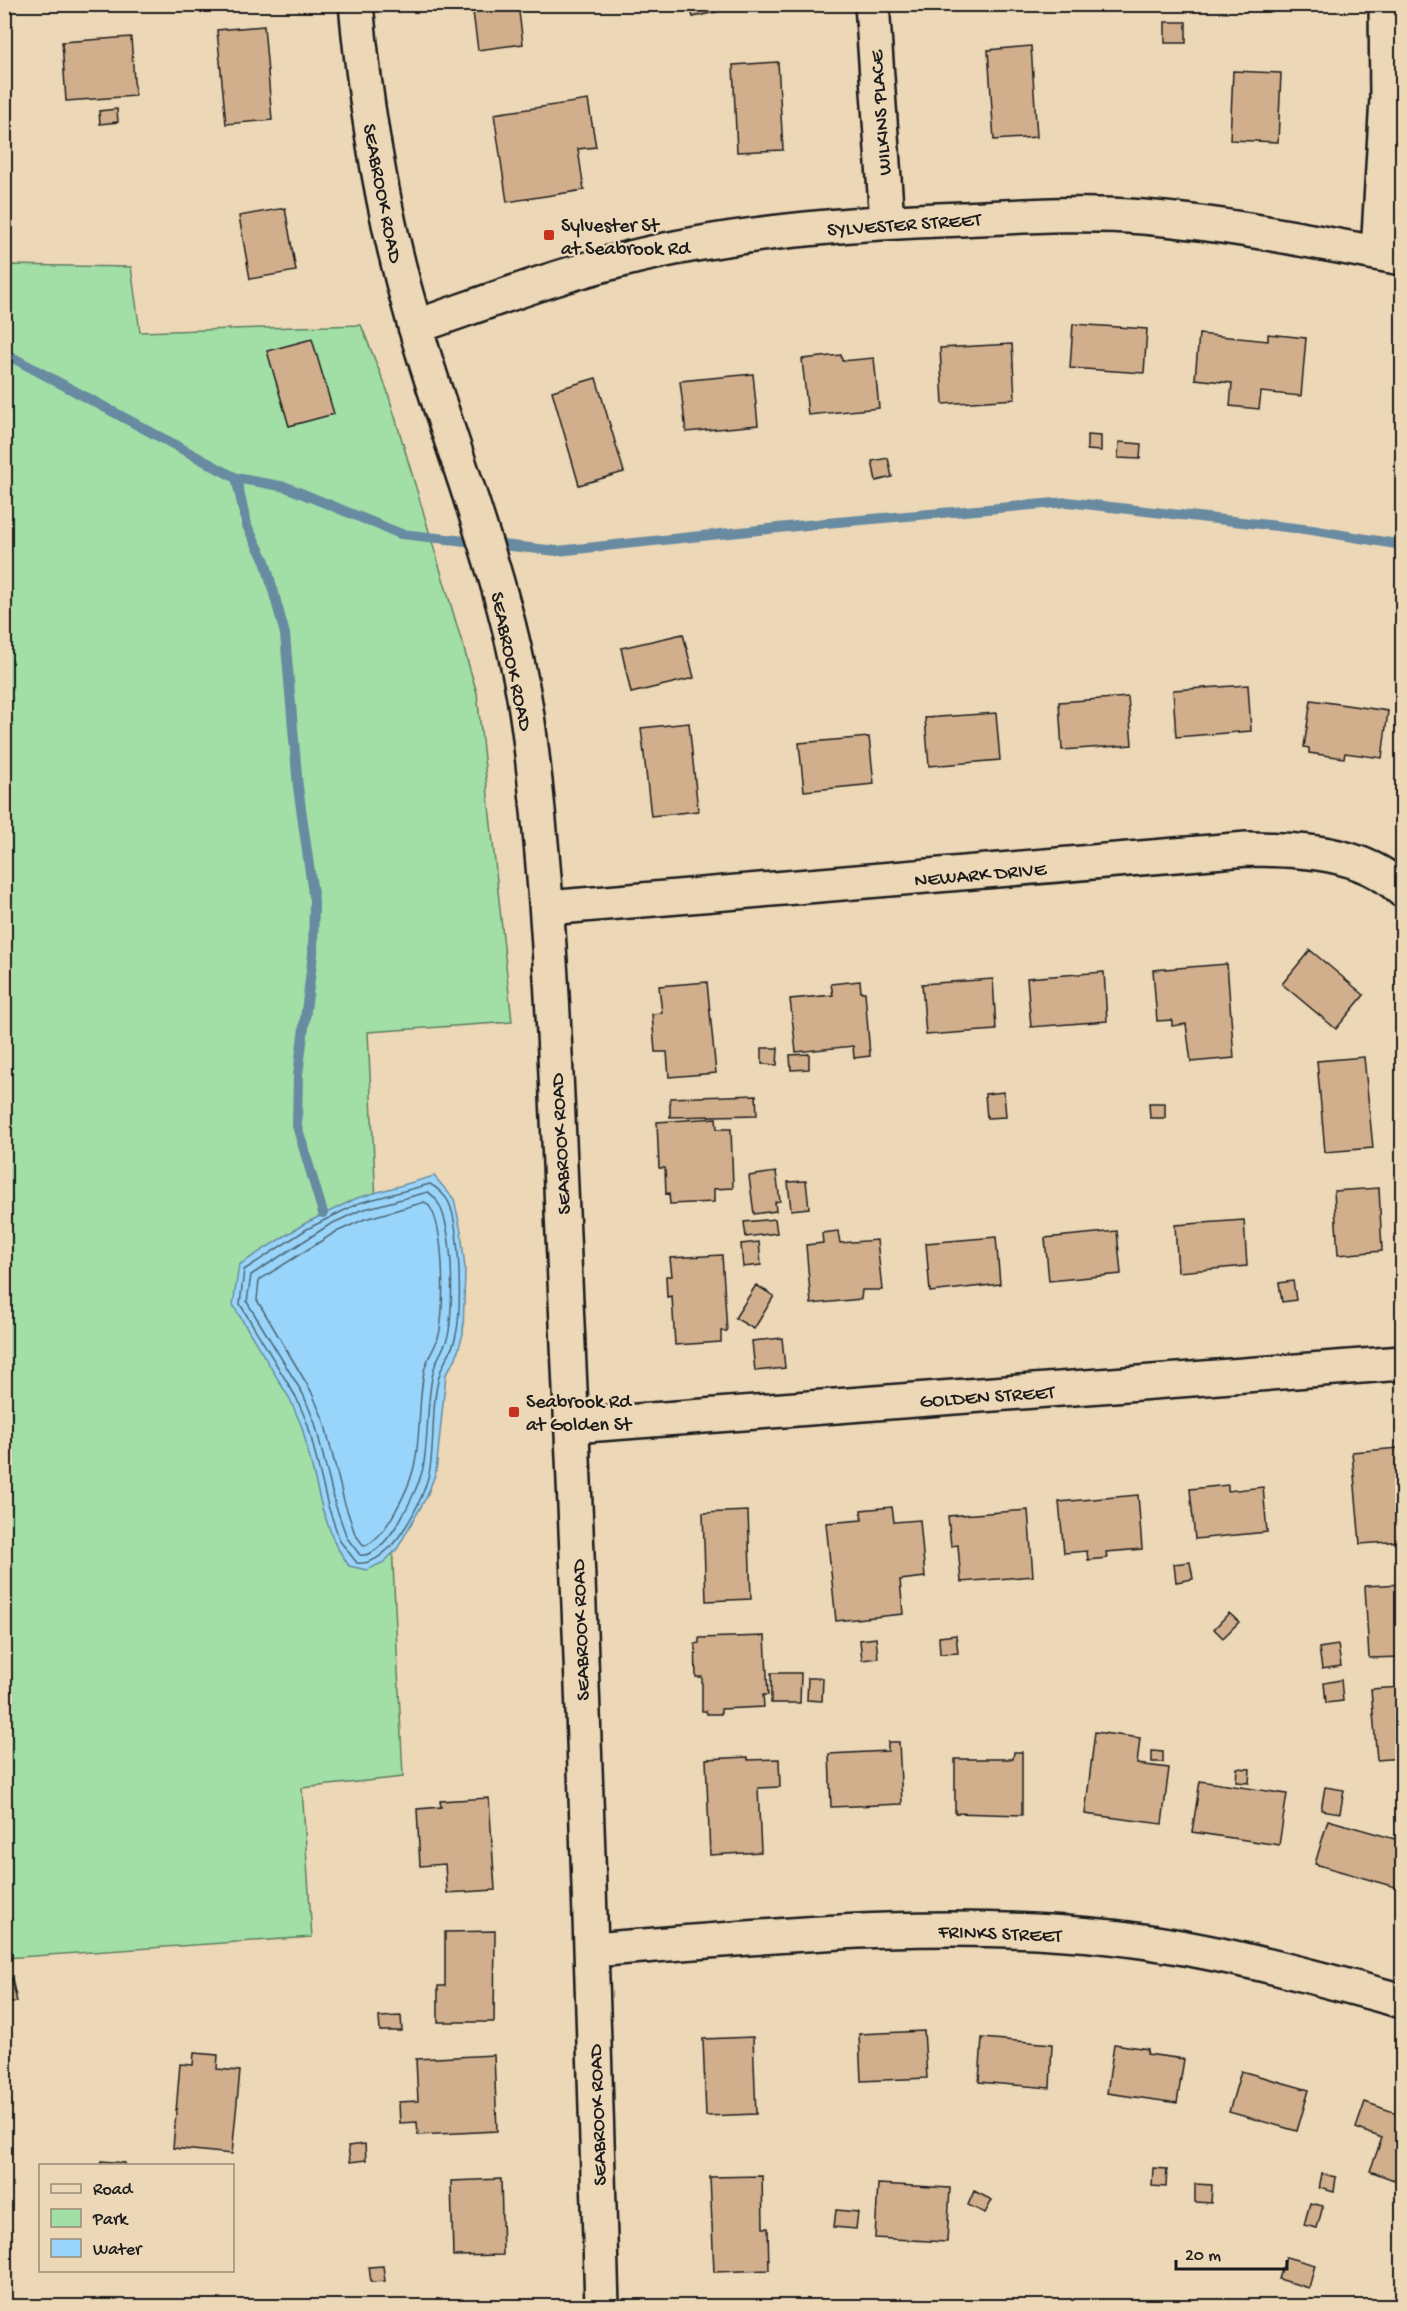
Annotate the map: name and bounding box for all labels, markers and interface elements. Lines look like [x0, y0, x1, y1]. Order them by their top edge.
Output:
street label: WILKINS PLACE [867, 48, 898, 176]
street label: SEABROOK ROAD [356, 122, 406, 266]
street label: SYLVESTER STREET [827, 210, 983, 243]
place label: Sylvester St at Seabrook Rd [561, 216, 692, 262]
marker: Sylvester St at Seabrook Rd [542, 228, 556, 242]
street label: SEABROOK ROAD [484, 590, 536, 734]
street label: NEWARK DRIVE [913, 859, 1049, 894]
street label: SEABROOK ROAD [547, 1072, 578, 1215]
street label: GOLDEN STREET [919, 1382, 1057, 1415]
place label: Seabrook Rd at Golden St [526, 1392, 633, 1438]
marker: Seabrook Rd at Golden St [507, 1405, 521, 1419]
street label: SEABROOK ROAD [569, 1558, 596, 1701]
street label: FRINKS STREET [937, 1922, 1063, 1949]
street label: SEABROOK ROAD [586, 2043, 613, 2186]
legend [39, 2164, 234, 2272]
text: Road [93, 2180, 134, 2201]
text: Park [92, 2210, 129, 2231]
scale bar [1176, 2233, 1287, 2271]
text: Water [93, 2240, 143, 2261]
text: 20 m [1185, 2246, 1221, 2267]

